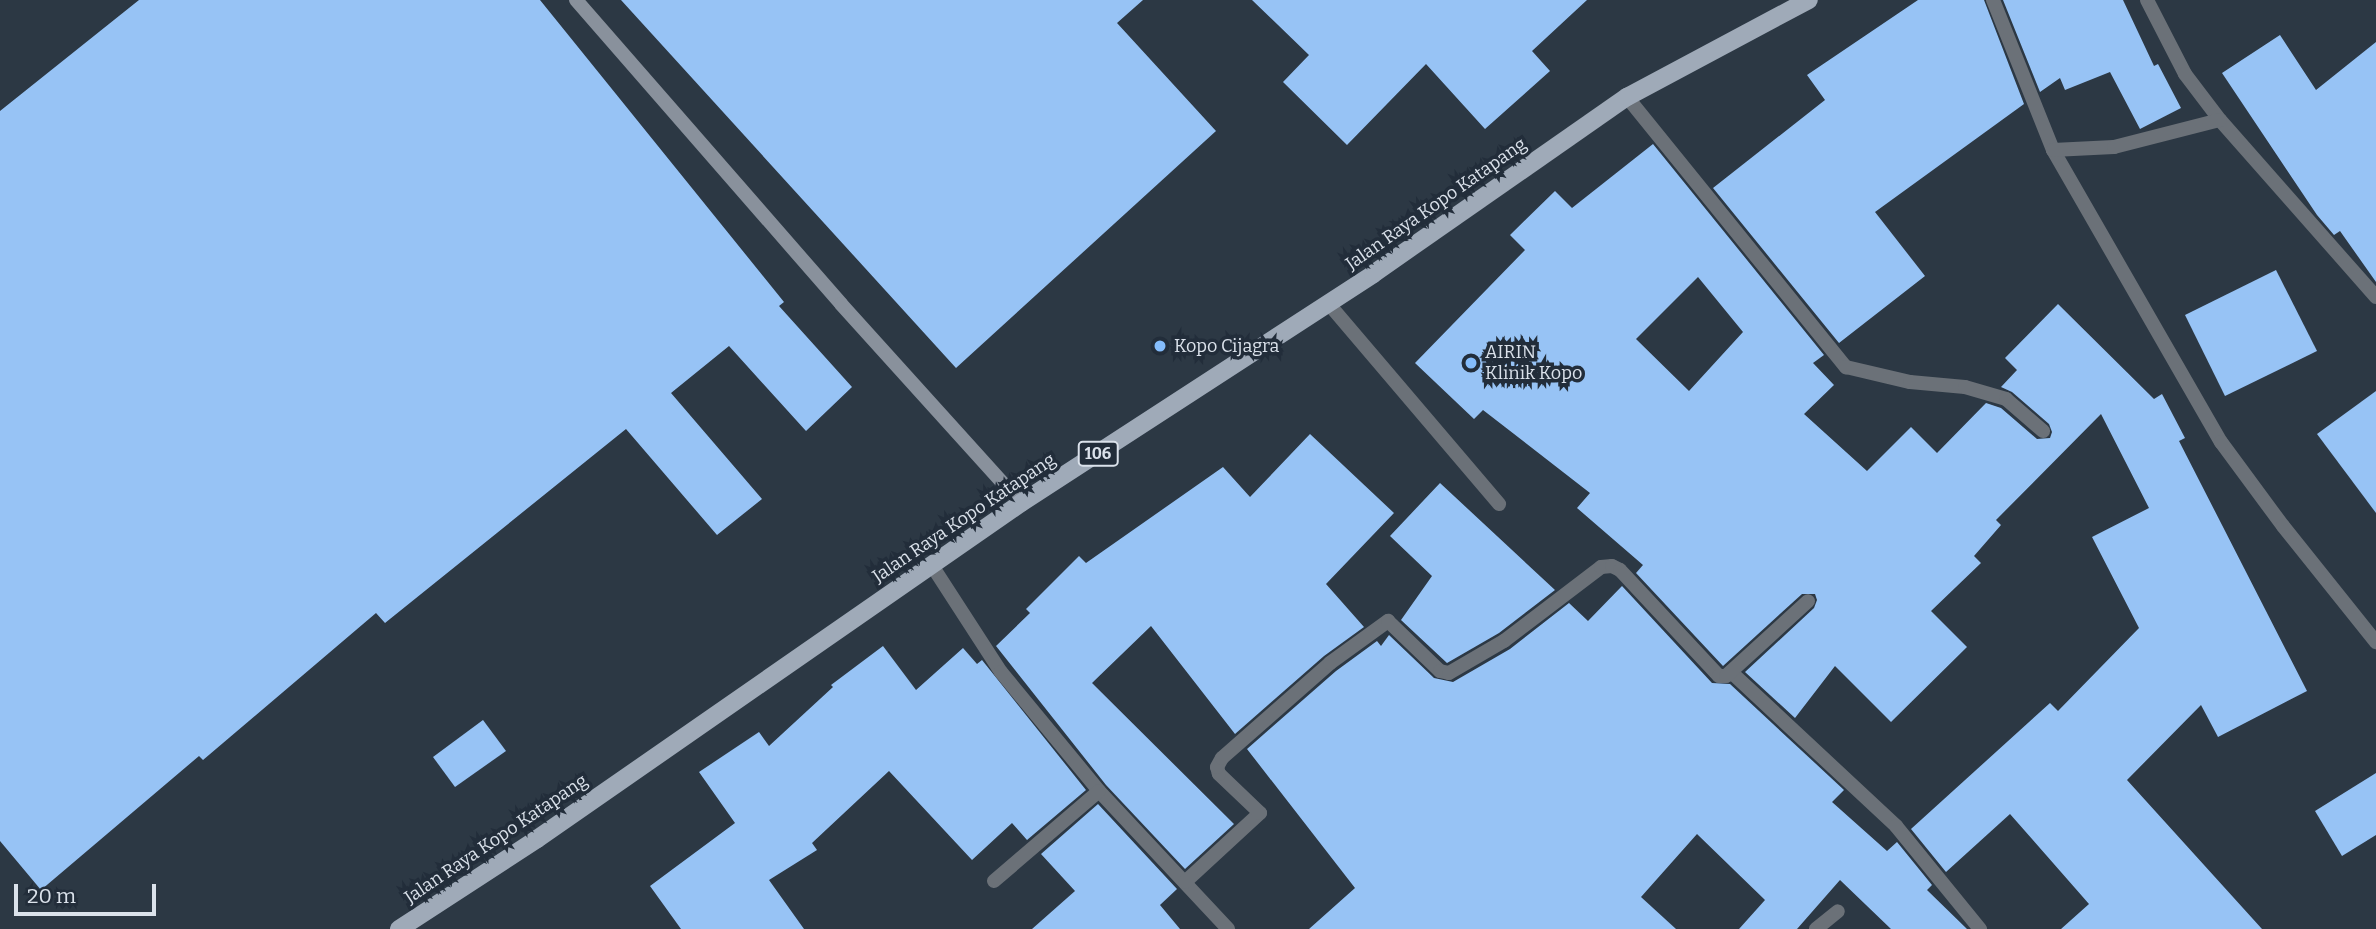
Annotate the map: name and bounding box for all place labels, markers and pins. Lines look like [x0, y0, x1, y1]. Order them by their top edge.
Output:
place label: Kopo Cijagra [1174, 335, 1279, 357]
marker: Kopo Cijagra [1152, 338, 1168, 354]
place label: AIRIN Klinik Kopo [1485, 342, 1582, 384]
marker: AIRIN Klinik Kopo [1463, 355, 1479, 371]

